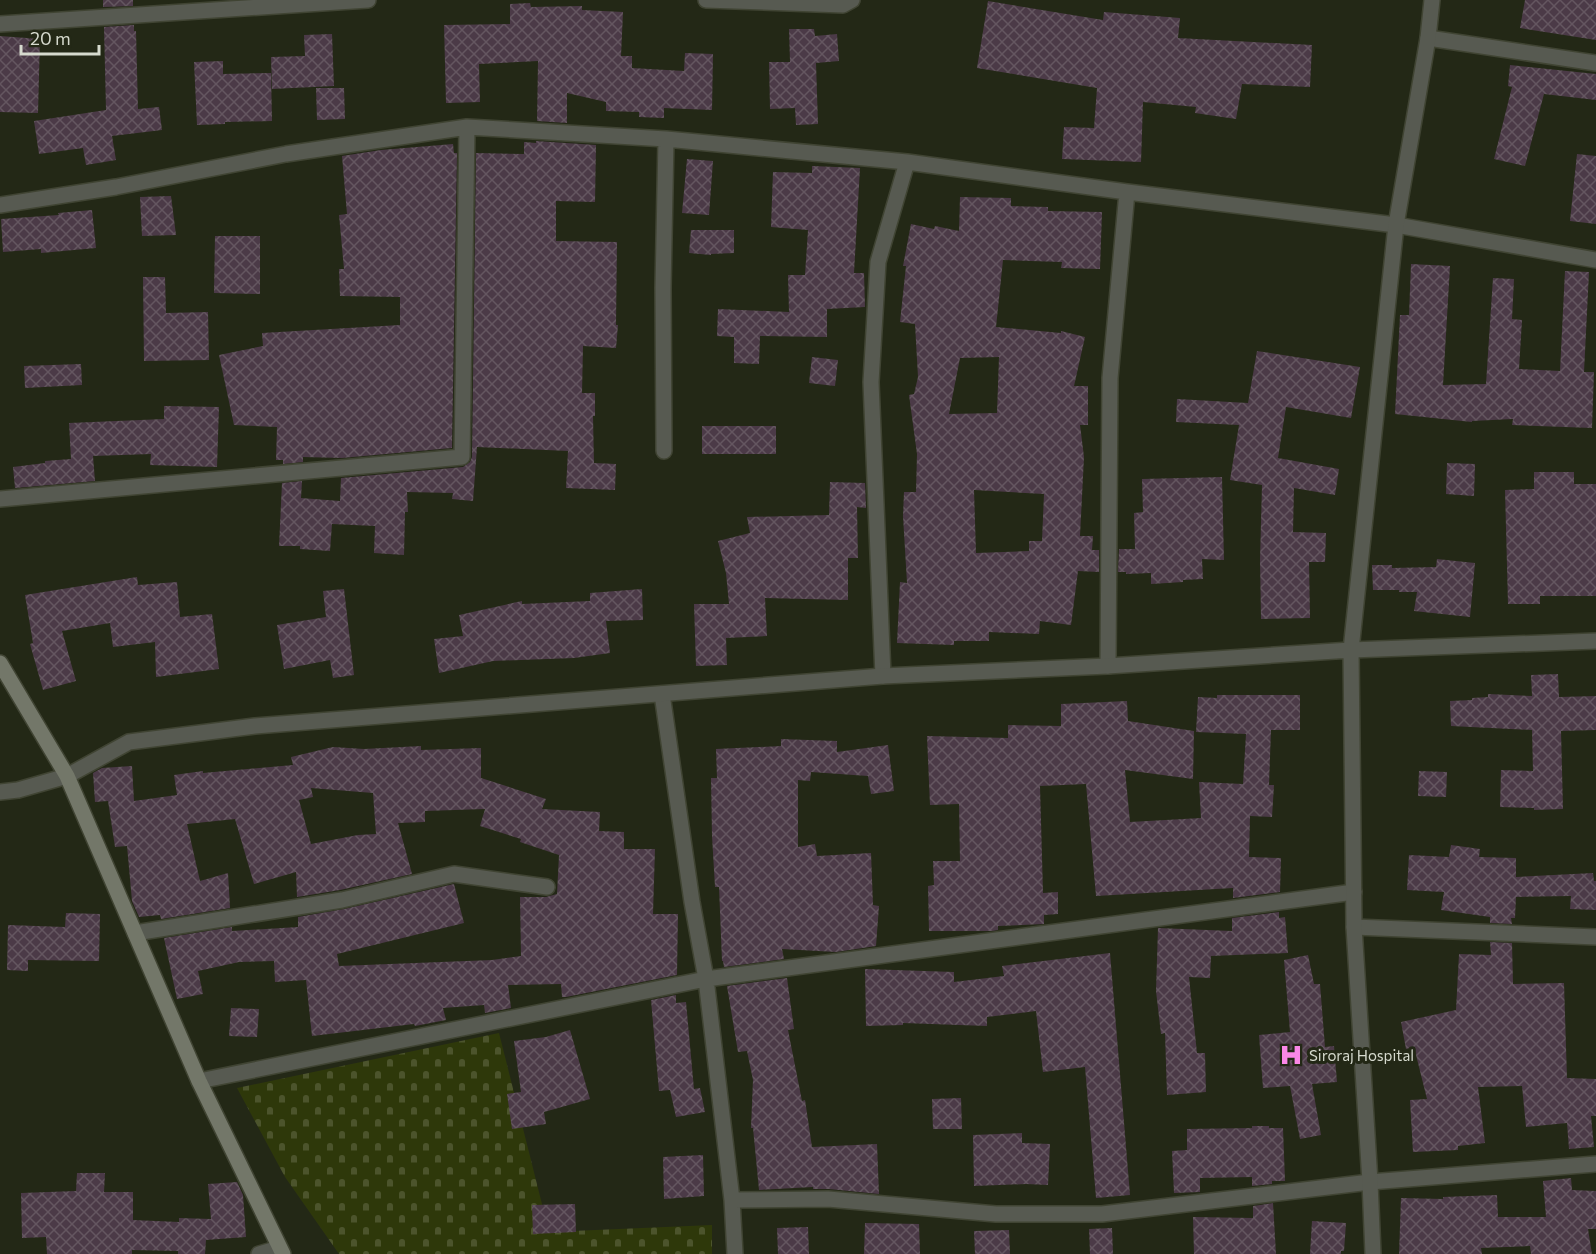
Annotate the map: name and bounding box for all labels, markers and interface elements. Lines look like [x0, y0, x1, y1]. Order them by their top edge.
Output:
scale bar [21, 18, 99, 56]
text: 20 m [30, 27, 71, 49]
hospital icon: Siroraj Hospital [1278, 1042, 1304, 1068]
place label: Siroraj Hospital [1309, 1046, 1414, 1064]

